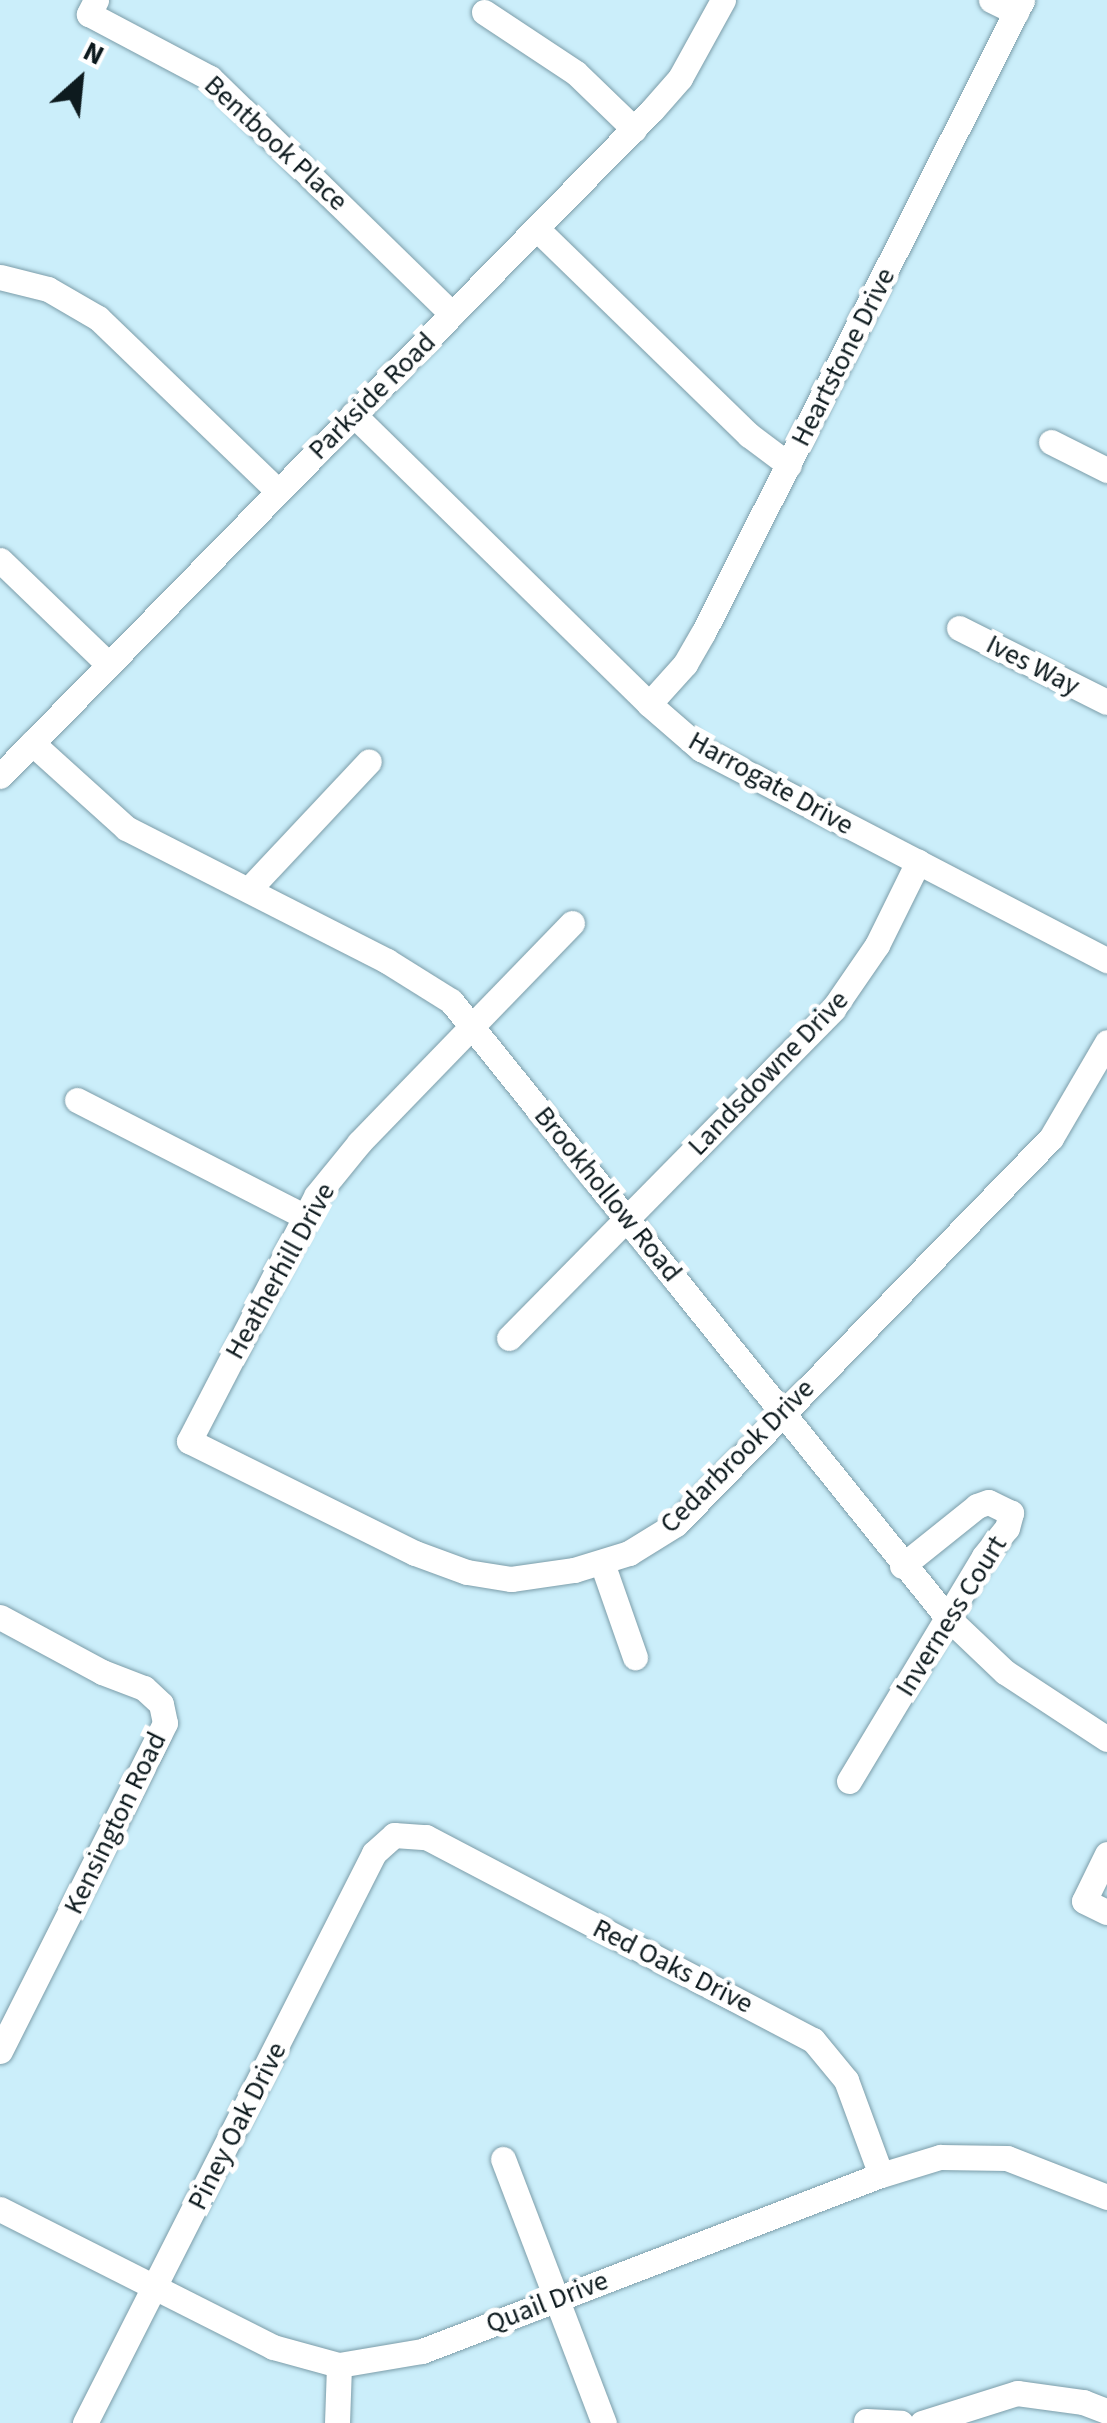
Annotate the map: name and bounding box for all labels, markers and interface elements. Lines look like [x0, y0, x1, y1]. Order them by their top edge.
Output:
north arrow [30, 30, 130, 130]
text: N [76, 31, 111, 75]
street label: Bentbook Place [197, 68, 355, 218]
street label: Heartstone Drive [784, 262, 902, 452]
street label: Parkside Road [301, 325, 443, 467]
street label: Ives Way [981, 627, 1085, 703]
street label: Harrogate Drive [683, 724, 859, 842]
street label: Landsdowne Drive [681, 983, 855, 1163]
street label: Brookhollow Road [527, 1100, 689, 1288]
street label: Heatherhill Drive [218, 1177, 342, 1365]
street label: Cedarbrook Drive [653, 1372, 821, 1540]
street label: Inverness Court [888, 1529, 1014, 1703]
street label: Kensington Road [56, 1726, 174, 1920]
street label: Red Oaks Drive [587, 1911, 759, 2021]
street label: Piney Oak Drive [180, 2037, 294, 2215]
street label: Quail Drive [481, 2263, 613, 2341]

